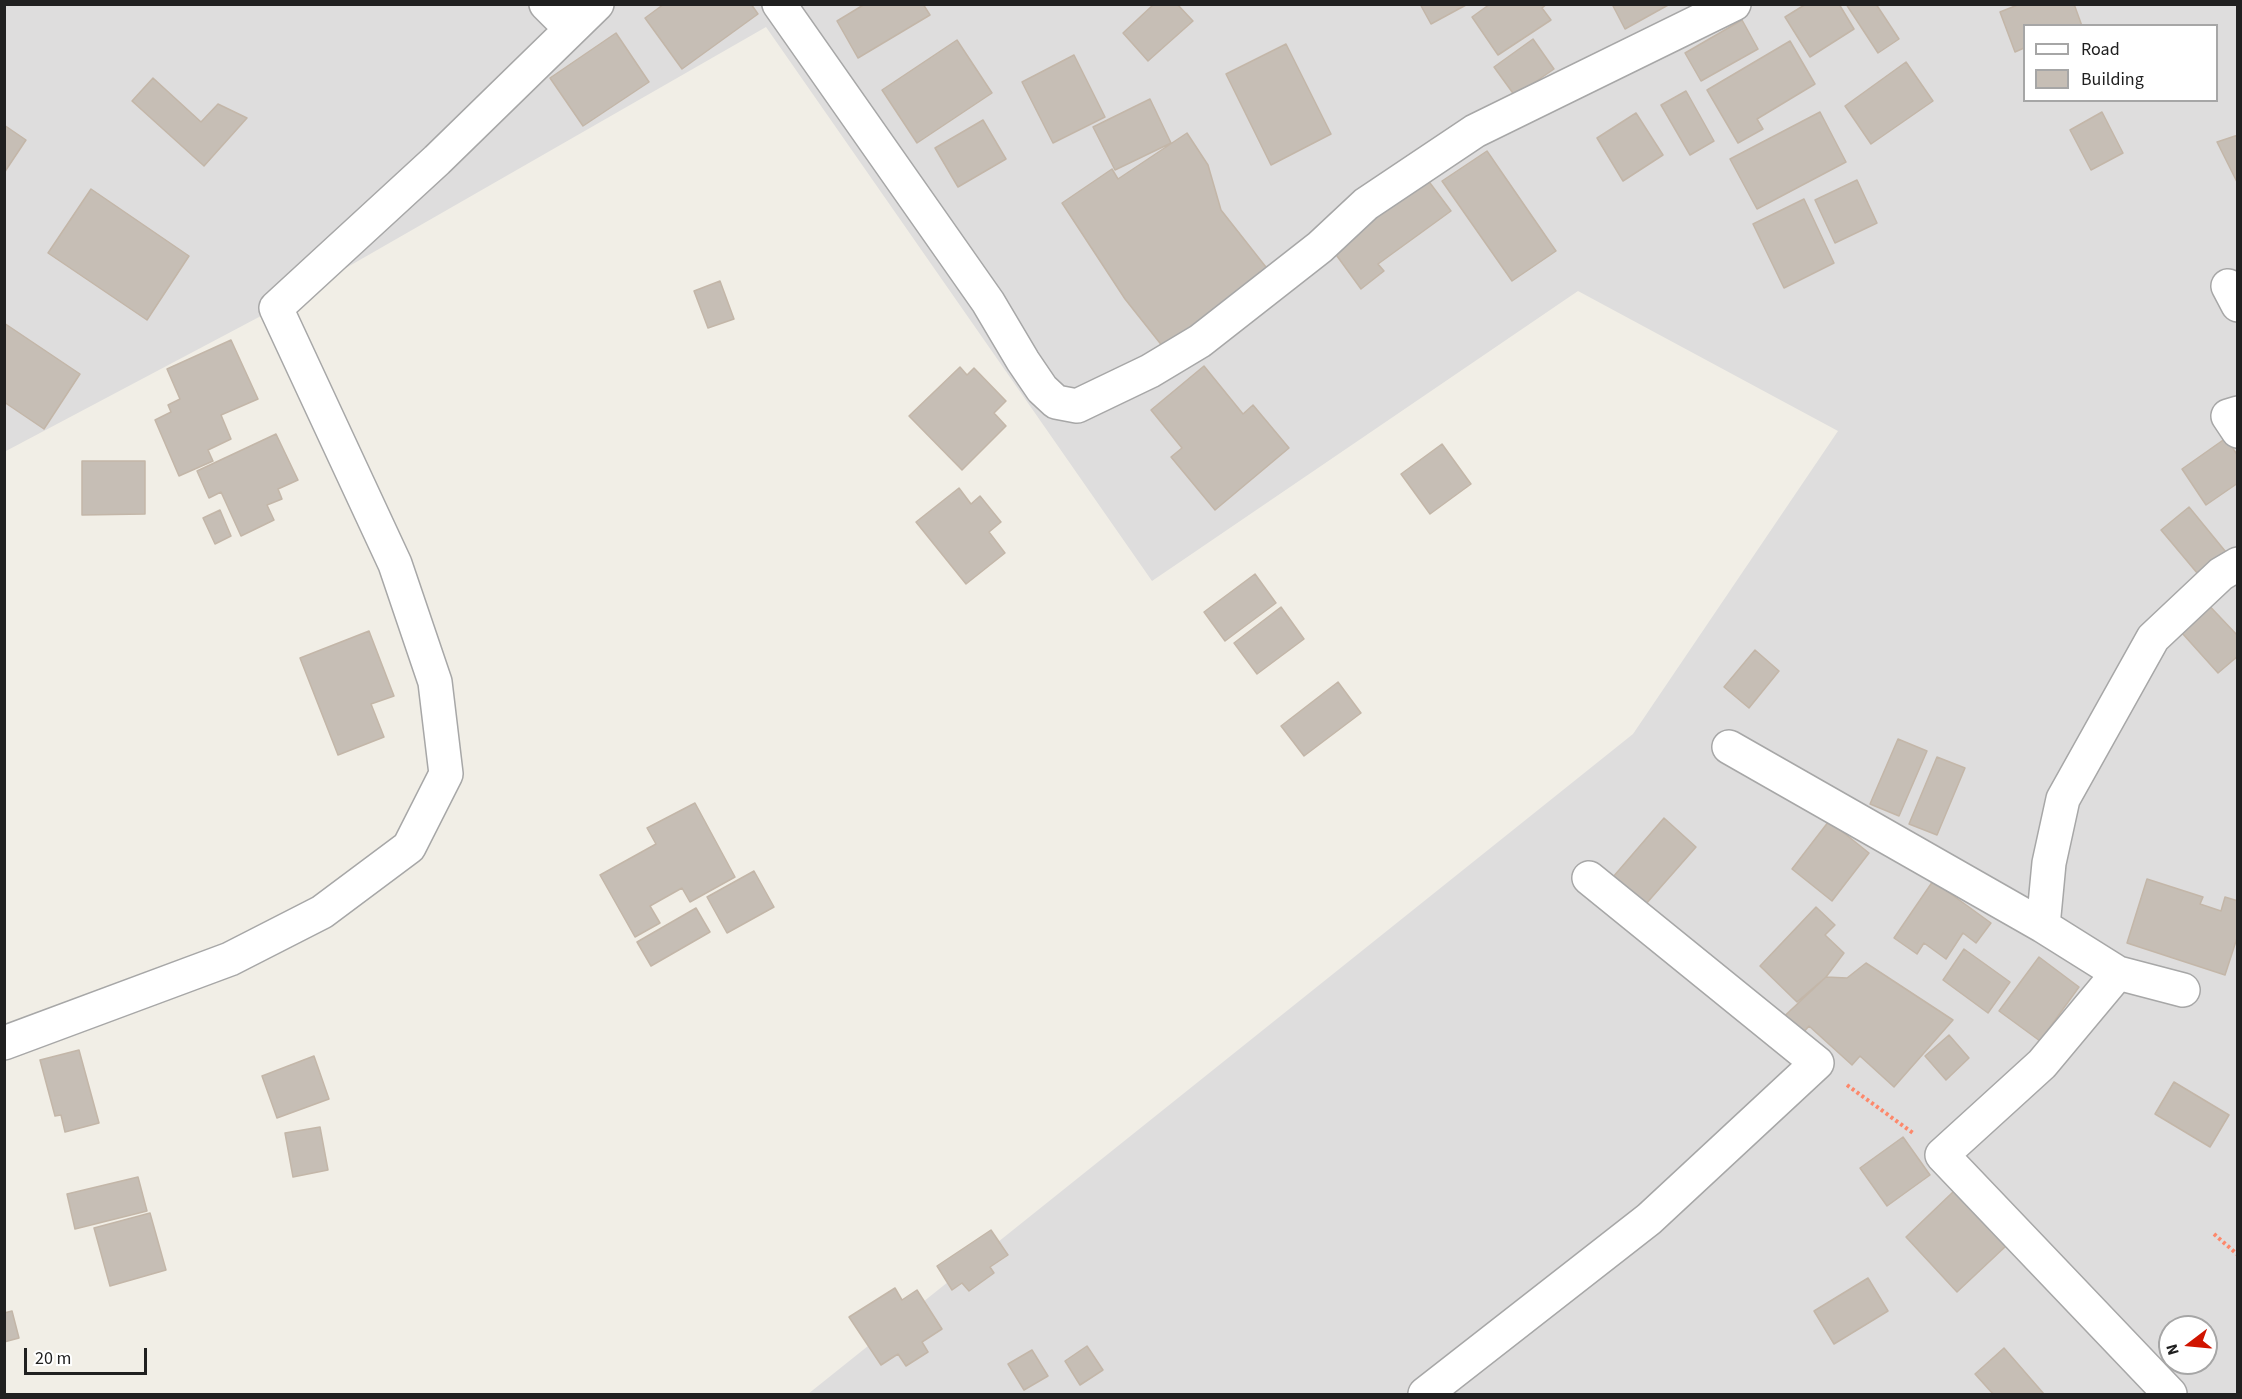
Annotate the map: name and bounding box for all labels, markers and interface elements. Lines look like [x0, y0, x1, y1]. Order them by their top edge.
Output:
legend [2023, 24, 2218, 102]
text: Road [2081, 37, 2120, 62]
text: Building [2081, 67, 2144, 92]
north arrow [2158, 1315, 2218, 1375]
scale bar [27, 1336, 150, 1374]
text: N [2161, 1341, 2185, 1358]
text: 20 m [35, 1346, 71, 1371]

